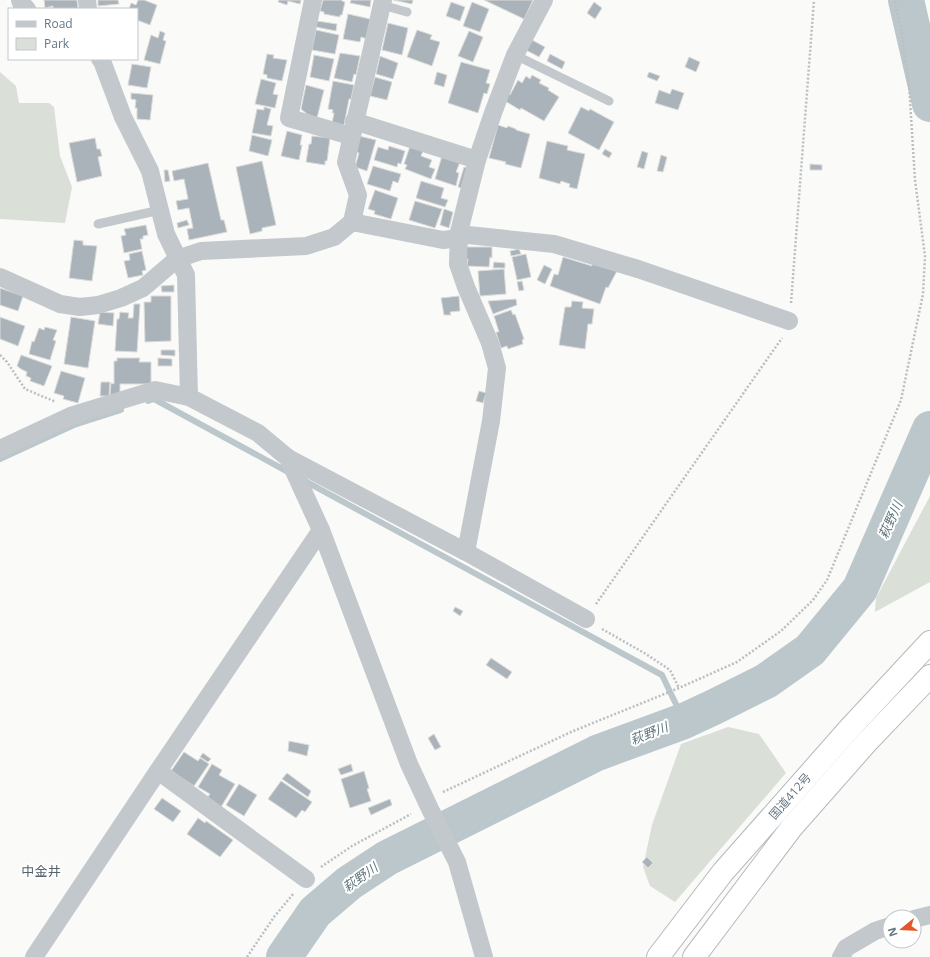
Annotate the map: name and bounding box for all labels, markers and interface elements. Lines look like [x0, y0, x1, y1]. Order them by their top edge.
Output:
legend [8, 8, 138, 60]
text: Road [44, 15, 73, 32]
text: Park [44, 35, 70, 52]
water label: 萩野川 [874, 497, 907, 541]
water label: 萩野川 [628, 717, 672, 748]
street label: 国道412号 [765, 769, 815, 823]
water label: 萩野川 [339, 857, 383, 896]
district label: 中金井 [21, 862, 61, 880]
north arrow [882, 909, 922, 949]
text: N [883, 926, 901, 939]

